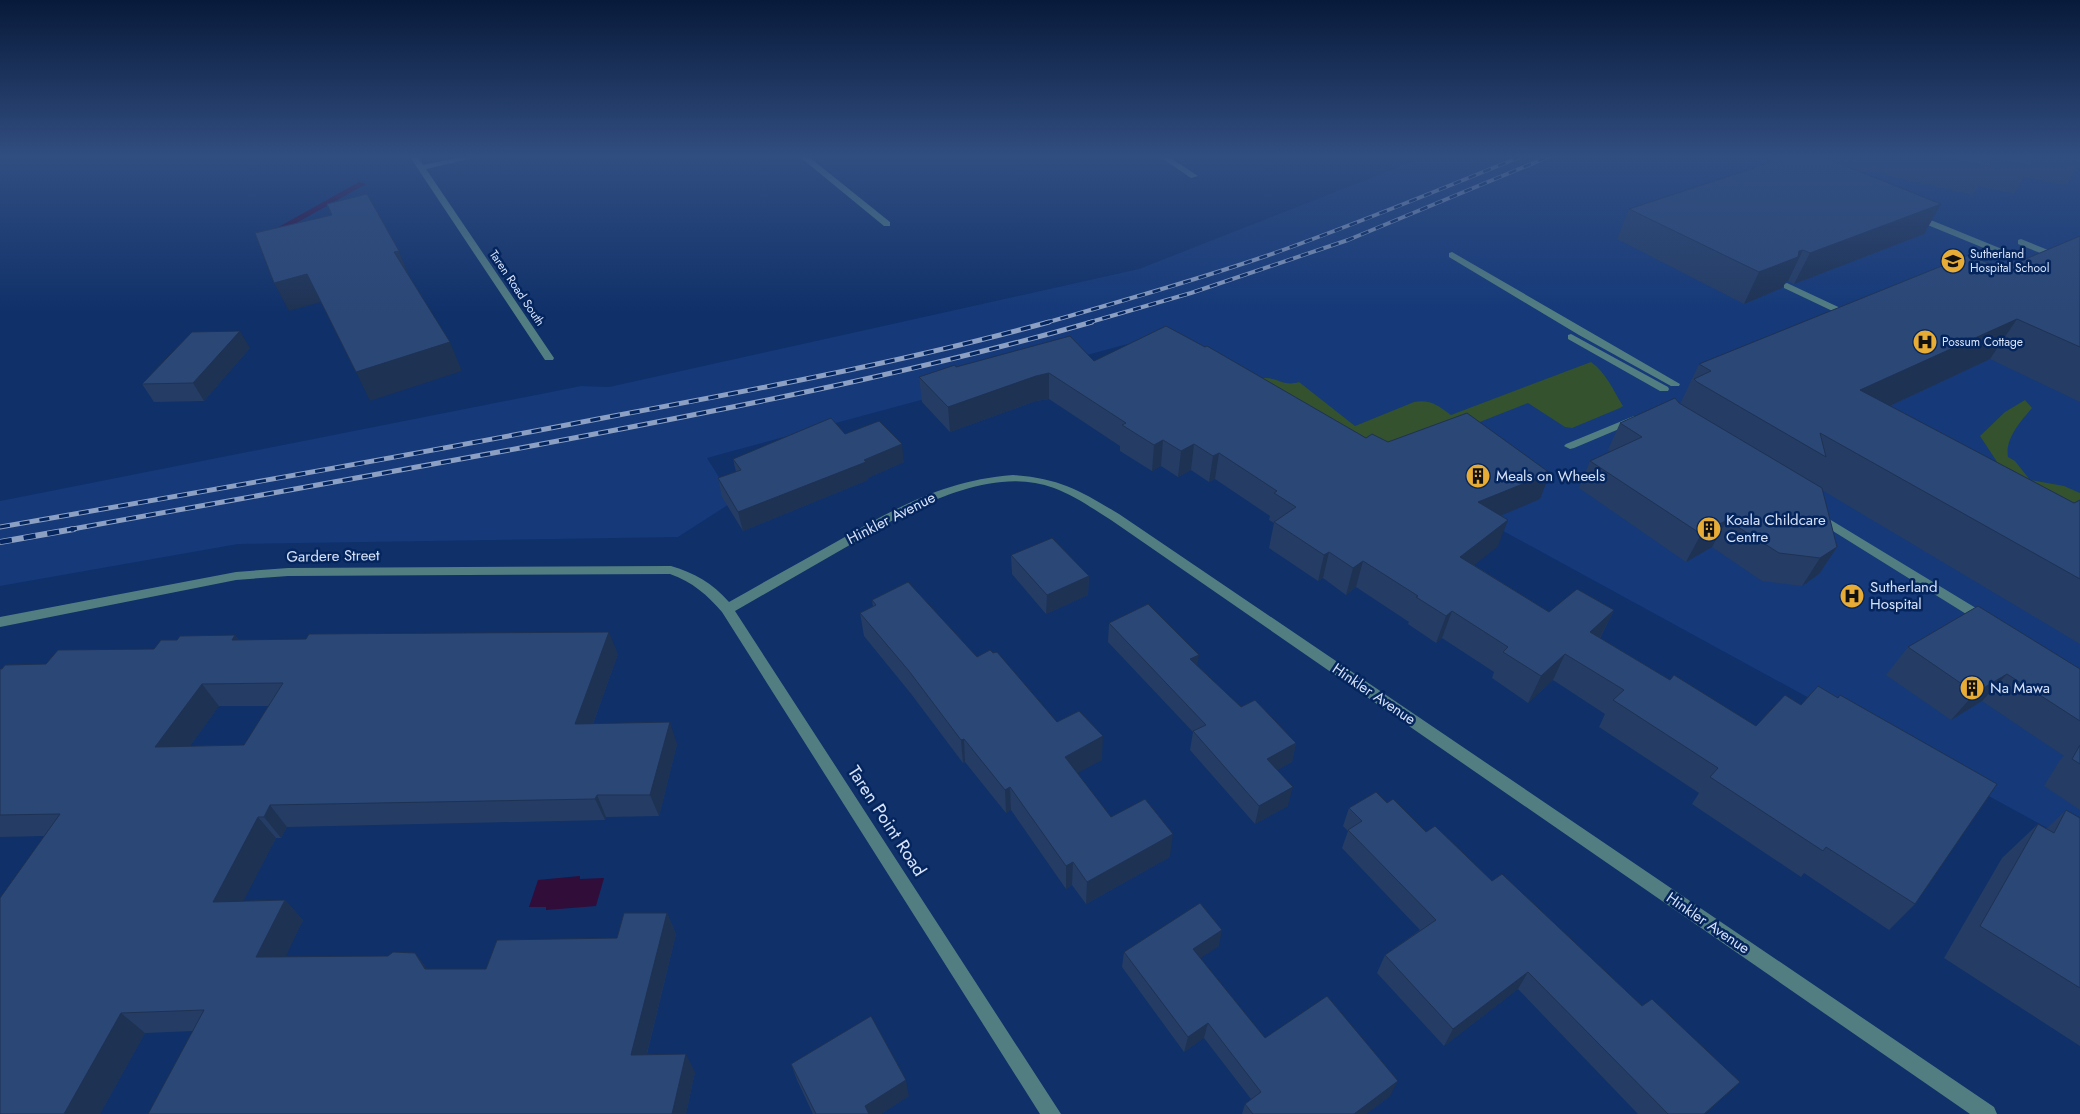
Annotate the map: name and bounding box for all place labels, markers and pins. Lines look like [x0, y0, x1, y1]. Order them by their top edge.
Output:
place label: Sutherland Hospital School [1970, 245, 2049, 277]
school or university icon: Sutherland Hospital School [1940, 248, 1966, 274]
hospital icon: Possum Cottage [1912, 329, 1938, 355]
place label: Possum Cottage [1942, 333, 2023, 351]
building icon: Meals on Wheels [1465, 463, 1491, 489]
place label: Meals on Wheels [1496, 465, 1605, 487]
place label: Koala Childcare Centre [1726, 509, 1826, 548]
building icon: Koala Childcare Centre [1696, 516, 1722, 542]
place label: Sutherland Hospital [1870, 576, 1938, 615]
hospital icon: Sutherland Hospital [1839, 583, 1865, 609]
building icon: Na Mawa [1959, 675, 1985, 701]
place label: Na Mawa [1990, 677, 2050, 699]

